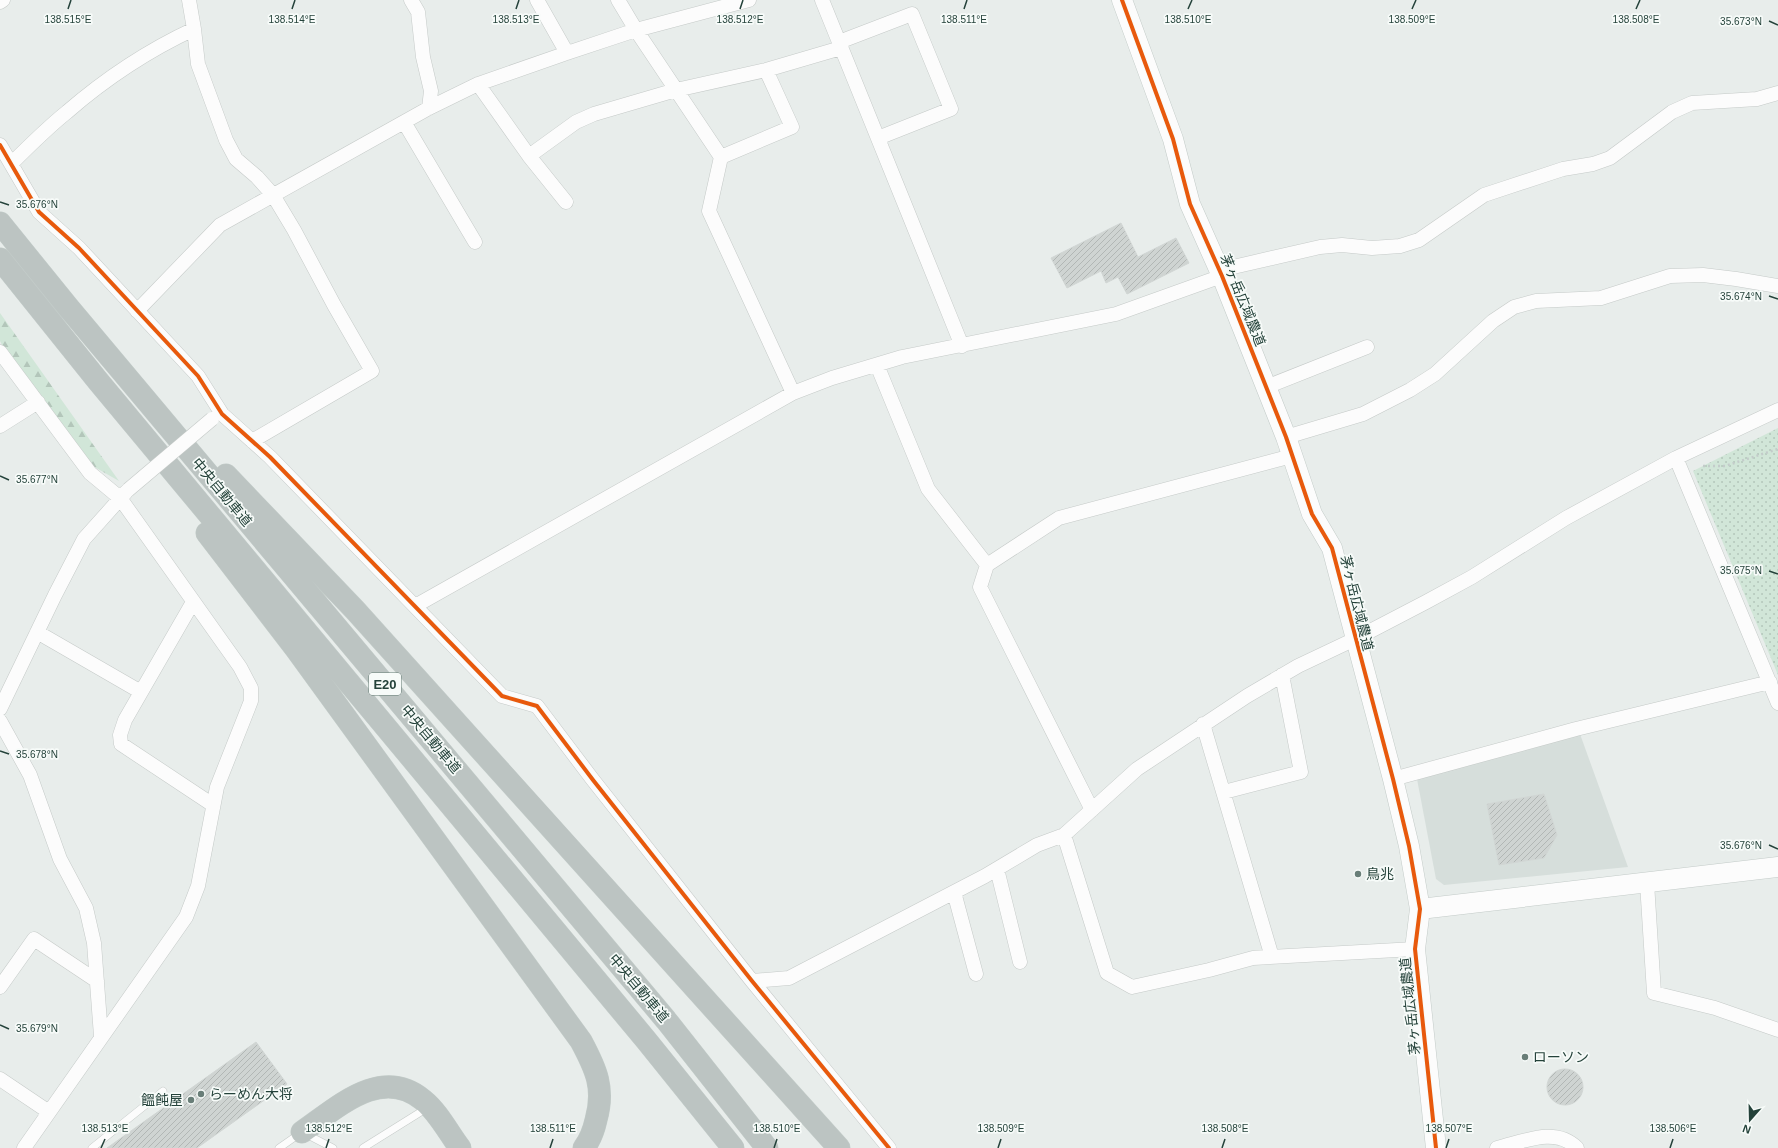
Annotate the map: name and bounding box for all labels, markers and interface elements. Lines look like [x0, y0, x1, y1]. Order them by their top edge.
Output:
text: 138.515°E [45, 14, 92, 25]
text: 138.514°E [269, 14, 316, 25]
text: 138.513°E [493, 14, 540, 25]
text: 138.512°E [717, 14, 764, 25]
text: 138.511°E [941, 14, 987, 25]
text: 138.510°E [1165, 14, 1212, 25]
text: 138.509°E [1389, 14, 1436, 25]
text: 138.508°E [1613, 14, 1660, 25]
text: 35.673°N [1720, 16, 1762, 27]
text: 35.676°N [16, 199, 58, 210]
street label: 茅ヶ岳広域農道 [1217, 252, 1269, 348]
text: 35.674°N [1720, 291, 1762, 302]
street label: 中央自動車道 [189, 455, 255, 529]
text: 35.677°N [16, 474, 58, 485]
street label: 茅ヶ岳広域農道 [1337, 554, 1377, 652]
text: 35.675°N [1720, 565, 1762, 576]
road number: E20 [369, 673, 401, 695]
street label: 中央自動車道 [398, 702, 464, 776]
text: 35.678°N [16, 749, 58, 760]
text: 35.676°N [1720, 840, 1762, 851]
place label: 鳥兆 [1366, 866, 1394, 882]
marker: 鳥兆 [1353, 869, 1363, 879]
street label: 中央自動車道 [606, 951, 672, 1025]
street label: 茅ヶ岳広域農道 [1397, 956, 1423, 1056]
text: 35.679°N [16, 1023, 58, 1034]
place label: ローソン [1533, 1049, 1589, 1065]
marker: ローソン [1520, 1052, 1530, 1062]
place label: らーめん大将 [209, 1086, 293, 1102]
marker: らーめん大将 [196, 1089, 206, 1099]
place label: 饂飩屋 [141, 1092, 183, 1108]
marker: 饂飩屋 [186, 1095, 196, 1105]
north arrow [1730, 1100, 1770, 1140]
text: N [1741, 1122, 1752, 1136]
text: 138.513°E [82, 1123, 129, 1134]
text: 138.512°E [306, 1123, 353, 1134]
text: 138.511°E [530, 1123, 576, 1134]
text: 138.510°E [754, 1123, 801, 1134]
text: 138.509°E [978, 1123, 1025, 1134]
text: 138.508°E [1202, 1123, 1249, 1134]
text: 138.507°E [1426, 1123, 1473, 1134]
text: 138.506°E [1650, 1123, 1697, 1134]

